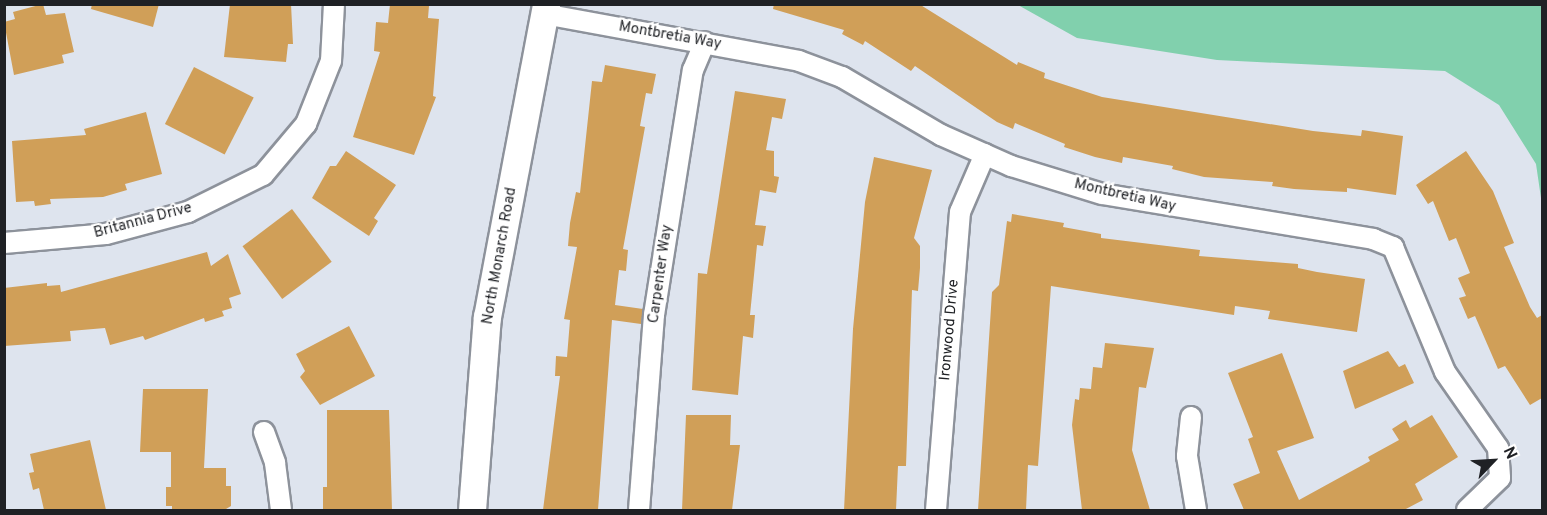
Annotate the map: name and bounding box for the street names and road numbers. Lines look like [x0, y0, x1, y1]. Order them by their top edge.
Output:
street label: Montbretia Way [617, 18, 723, 54]
street label: Montbretia Way [1072, 175, 1178, 217]
street label: North Monarch Road [479, 186, 521, 326]
street label: Britannia Drive [92, 199, 194, 243]
street label: Carpenter Way [645, 223, 677, 325]
street label: Ironwood Drive [937, 279, 963, 381]

